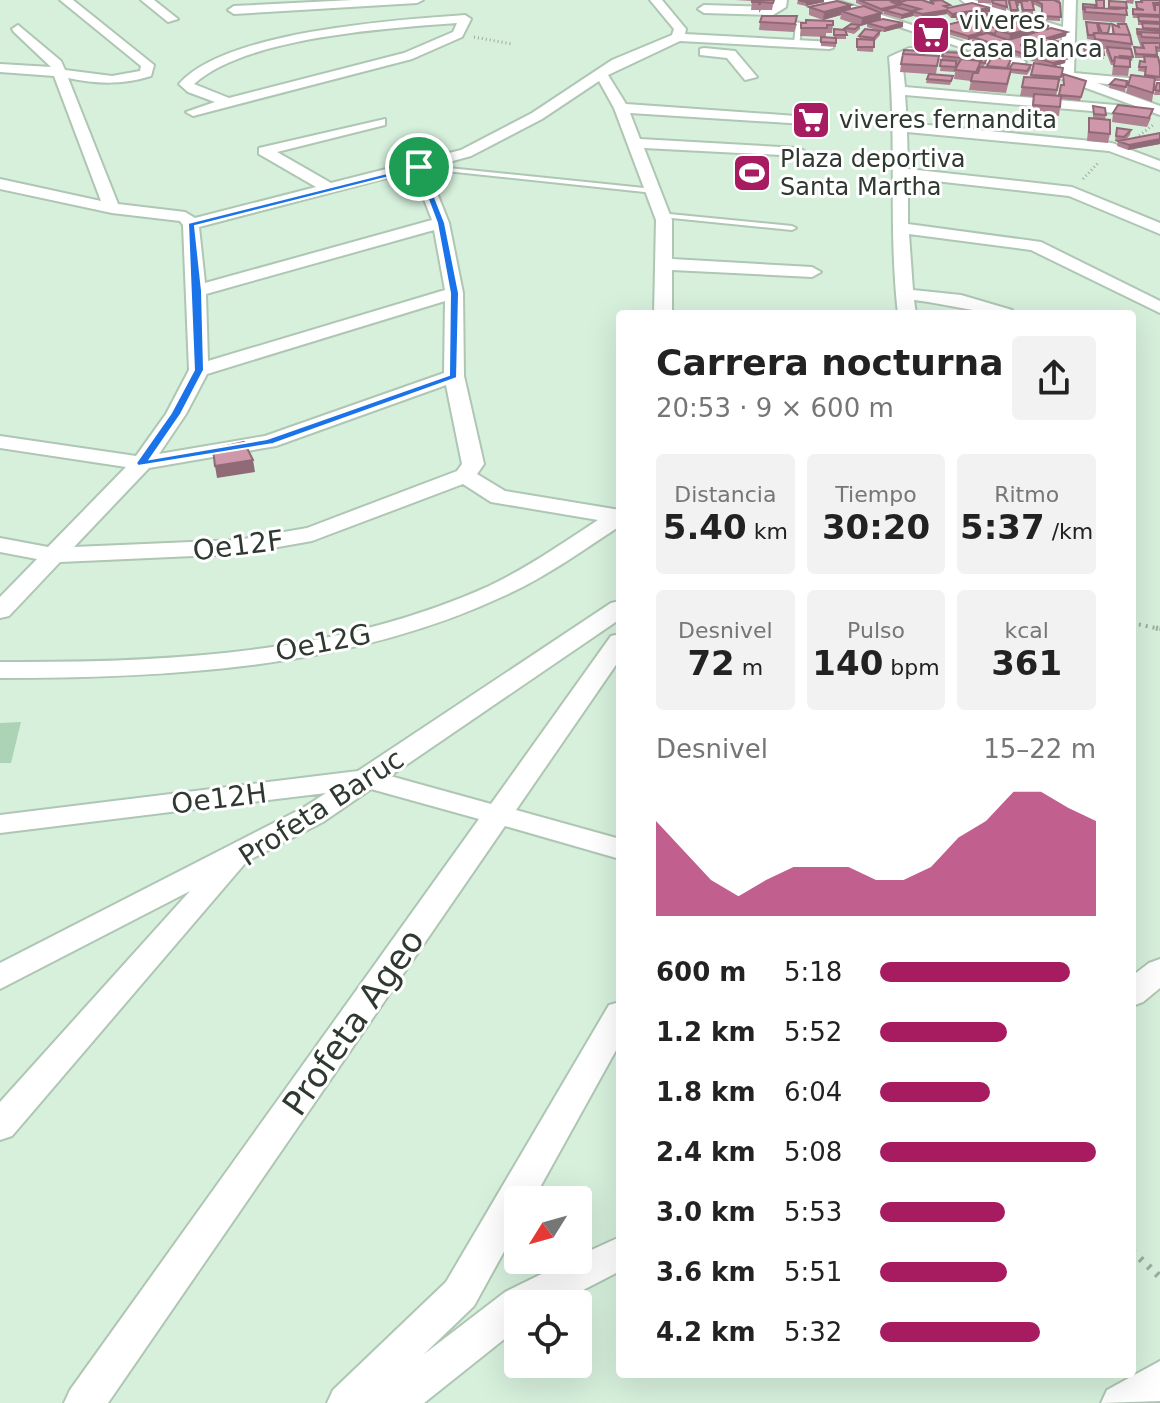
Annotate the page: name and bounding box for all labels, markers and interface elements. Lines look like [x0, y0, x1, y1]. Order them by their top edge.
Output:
place label: viveres casa Blanca [959, 7, 1103, 63]
supermarket icon: viveres casa Blanca [910, 14, 952, 56]
supermarket icon: viveres fernandita [790, 99, 832, 141]
place label: viveres fernandita [839, 106, 1057, 134]
pin [385, 133, 453, 201]
icon: arrive [397, 145, 441, 189]
place label: Plaza deportiva Santa Martha [780, 145, 966, 201]
sports icon: Plaza deportiva Santa Martha [731, 152, 773, 194]
button: share [1012, 336, 1096, 420]
text: Carrera nocturna [656, 342, 1003, 383]
text: 20:53 · 9 × 600 m [656, 393, 894, 423]
text: Distancia [674, 482, 776, 507]
text: Tiempo [835, 482, 917, 507]
text: Ritmo [994, 482, 1059, 507]
text: 5.40 [663, 507, 747, 547]
text: 30:20 [822, 507, 930, 547]
text: 5:37 [960, 507, 1045, 547]
text: km [747, 519, 788, 544]
text: /km [1045, 519, 1093, 544]
street label: Oe12F [191, 524, 285, 567]
street label: Oe12G [273, 617, 374, 668]
text: Desnivel [678, 618, 773, 643]
text: Pulso [847, 618, 905, 643]
text: kcal [1004, 618, 1049, 643]
text: 72 [687, 643, 735, 683]
text: 140 [812, 643, 883, 683]
text: 361 [991, 643, 1062, 683]
text: m [735, 655, 763, 680]
text: bpm [883, 655, 940, 680]
text: Desnivel [656, 734, 768, 764]
text: 15–22 m [983, 734, 1096, 764]
street label: Profeta Baruc [233, 742, 410, 873]
street label: Oe12H [169, 776, 269, 821]
street label: Profeta Ageo [274, 921, 432, 1123]
text: 600 m [656, 957, 746, 987]
text: 5:18 [784, 957, 842, 987]
text: 1.2 km [656, 1017, 756, 1047]
text: 5:52 [784, 1017, 842, 1047]
text: 1.8 km [656, 1077, 756, 1107]
text: 6:04 [784, 1077, 842, 1107]
text: 2.4 km [656, 1137, 756, 1167]
text: 5:08 [784, 1137, 842, 1167]
north arrow [504, 1186, 592, 1274]
map controls [504, 1186, 592, 1378]
text: 3.0 km [656, 1197, 756, 1227]
text: 5:53 [784, 1197, 842, 1227]
text: 3.6 km [656, 1257, 756, 1287]
text: 5:51 [784, 1257, 842, 1287]
button: locate [504, 1290, 592, 1378]
text: 4.2 km [656, 1317, 756, 1347]
text: 5:32 [784, 1317, 842, 1347]

